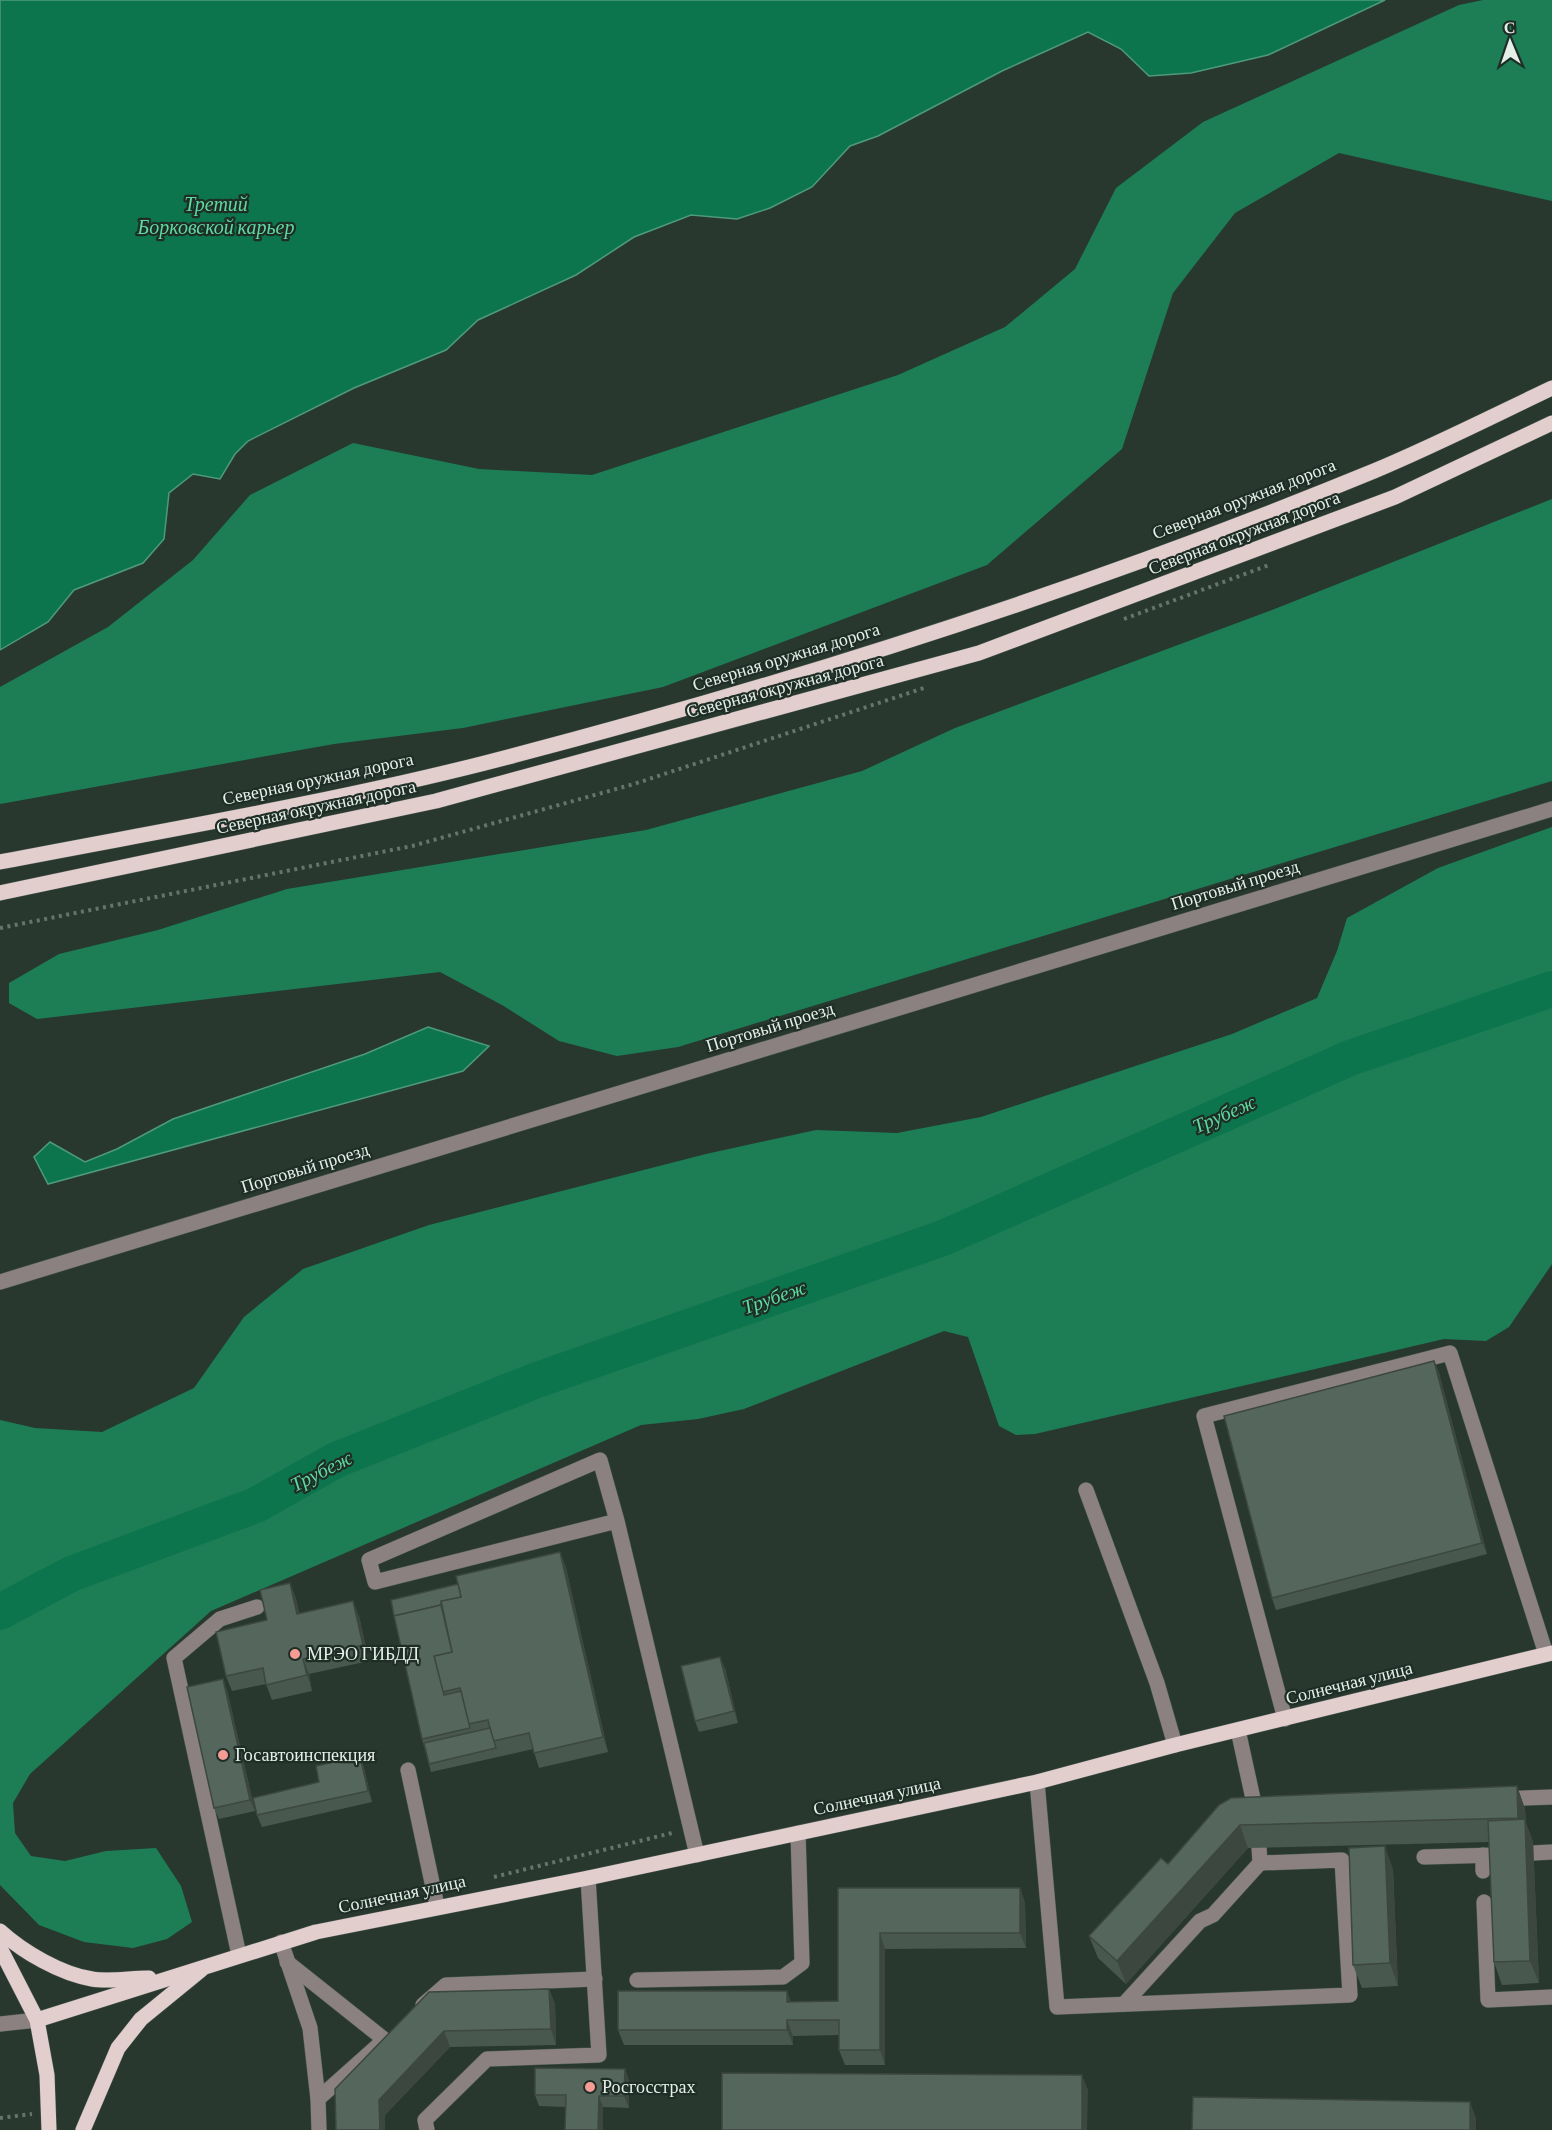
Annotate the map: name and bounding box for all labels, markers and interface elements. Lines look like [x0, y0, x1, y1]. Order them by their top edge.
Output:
north arrow [1480, 12, 1540, 72]
text: С [1503, 19, 1516, 36]
water label: Третий Борковской карьер [137, 193, 294, 239]
street label: Северная оружная дорога [1150, 455, 1338, 543]
street label: Северная окружная дорога [1145, 487, 1343, 579]
street label: Северная оружная дорога [690, 619, 882, 695]
street label: Северная окружная дорога [684, 650, 886, 722]
street label: Северная оружная дорога [221, 749, 415, 809]
street label: Северная окружная дорога [214, 776, 418, 838]
street label: Портовый проезд [1168, 856, 1302, 914]
street label: Портовый проезд [703, 998, 837, 1056]
water label: Трубеж [1189, 1090, 1260, 1138]
street label: Портовый проезд [238, 1139, 372, 1197]
water label: Трубеж [739, 1276, 810, 1319]
water label: Трубеж [286, 1446, 356, 1497]
place label: МРЭО ГИБДД [307, 1644, 419, 1664]
marker: МРЭО ГИБДД [288, 1647, 302, 1661]
street label: Солнечная улица [1284, 1658, 1414, 1708]
place label: Госавтоинспекция [235, 1745, 375, 1765]
marker: Госавтоинспекция [216, 1748, 230, 1762]
street label: Солнечная улица [811, 1773, 943, 1819]
street label: Солнечная улица [336, 1871, 468, 1917]
place label: Росгосстрах [602, 2077, 695, 2097]
marker: Росгосстрах [583, 2080, 597, 2094]

